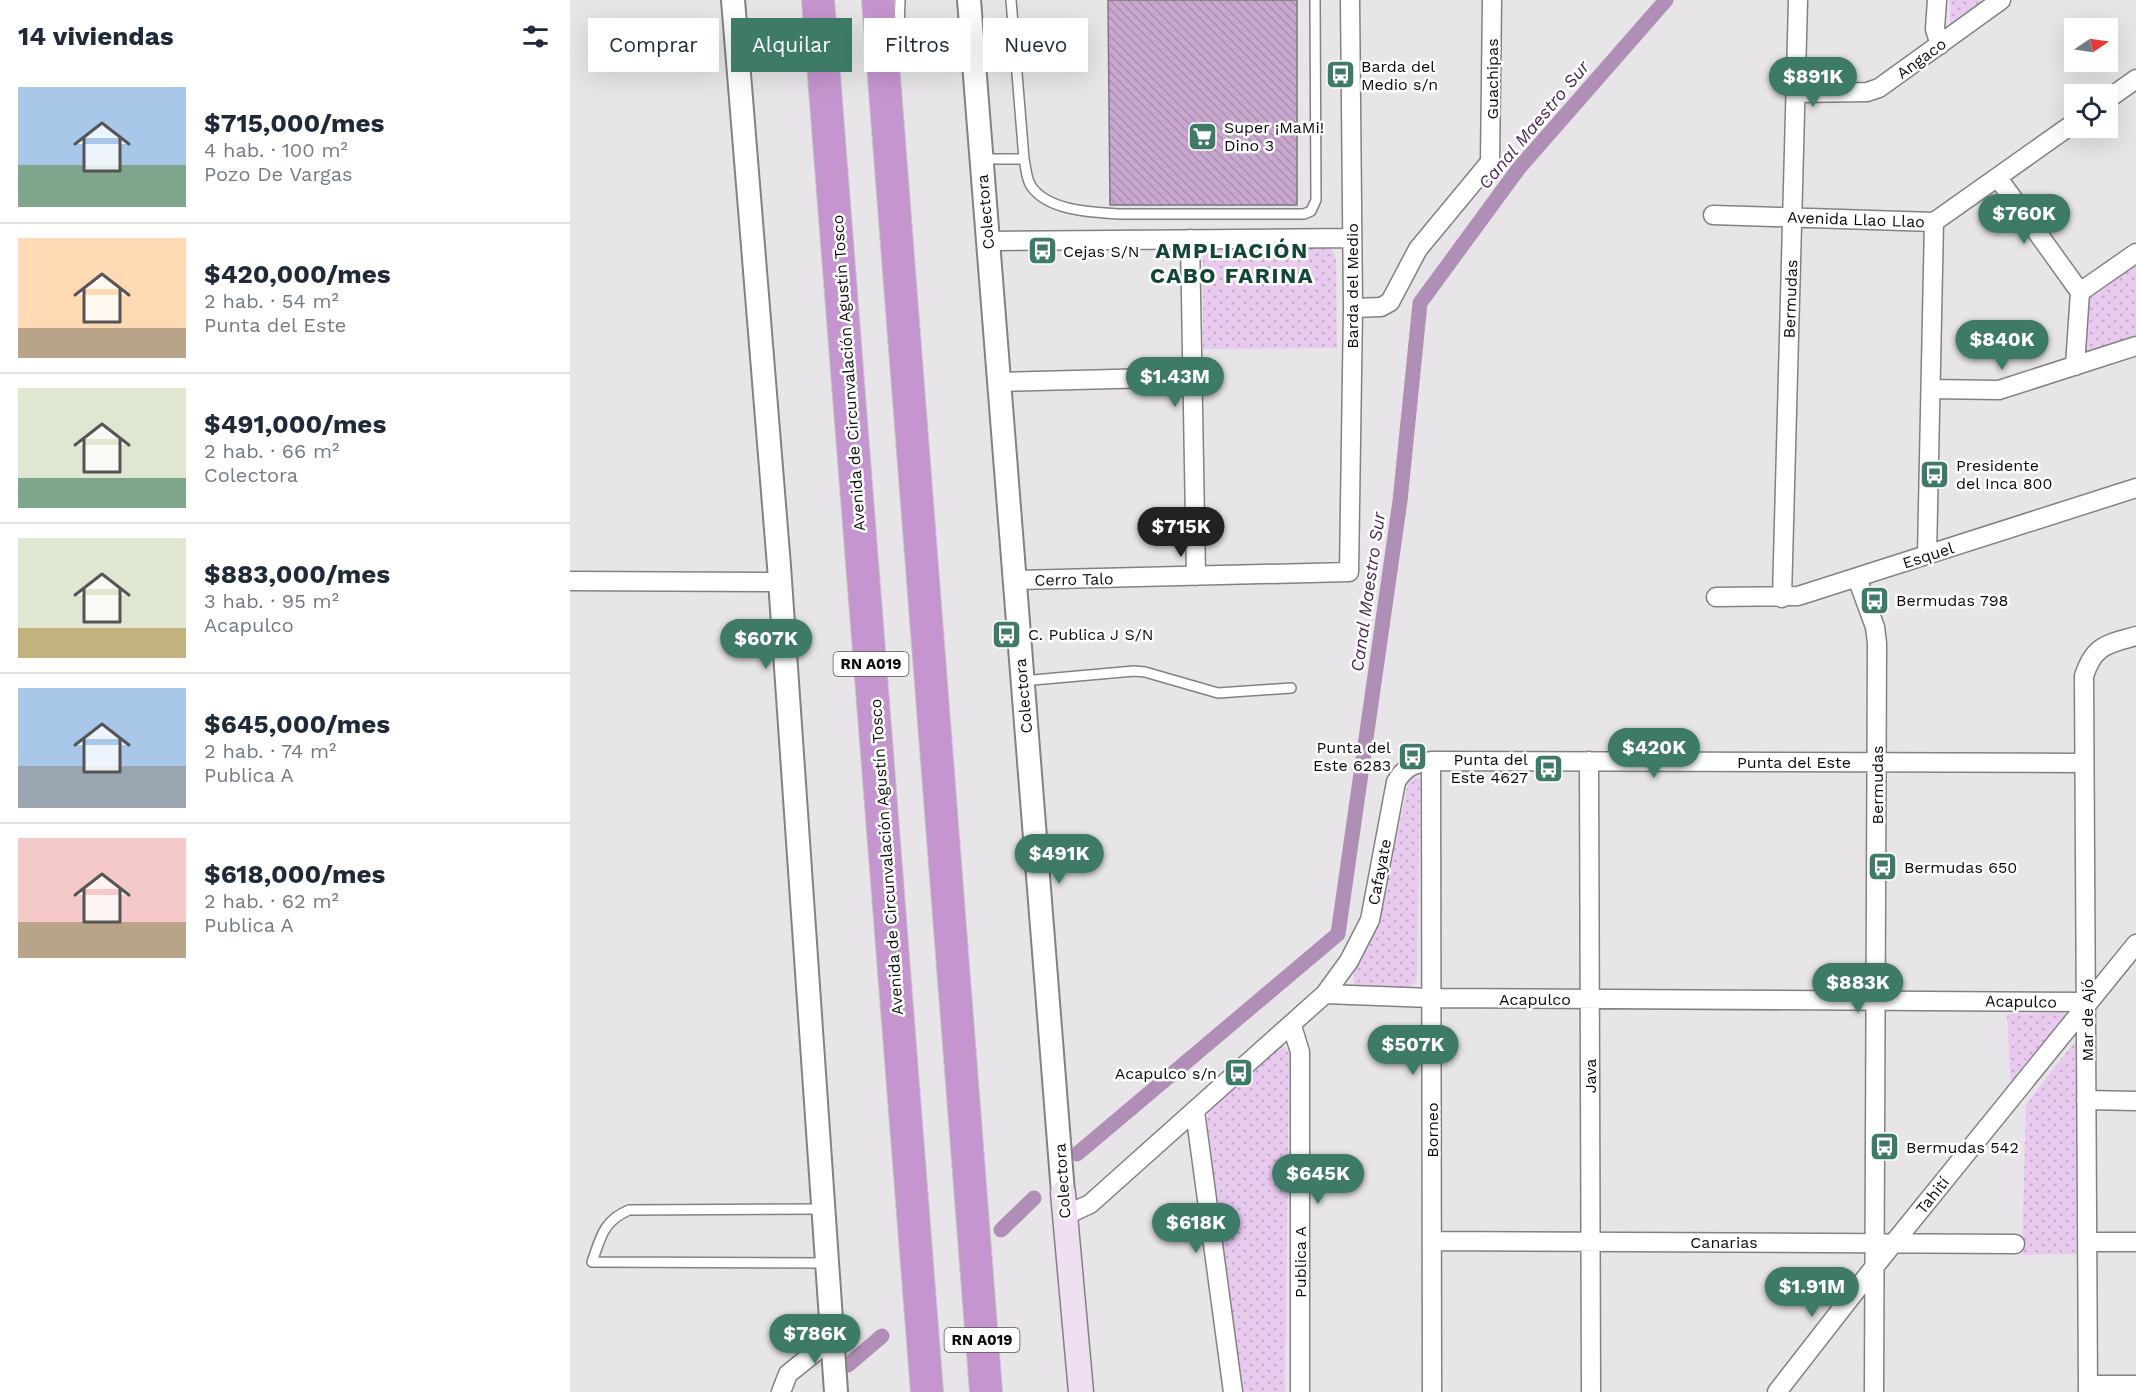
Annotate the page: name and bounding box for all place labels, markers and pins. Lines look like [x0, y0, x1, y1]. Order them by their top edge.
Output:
place label: Barda del Medio s/n [1361, 57, 1438, 94]
pin: $891K [1771, 57, 1855, 108]
bus stop icon: Barda del Medio s/n [1324, 59, 1356, 91]
place label: Super ¡MaMi! Dino 3 [1224, 118, 1324, 155]
supermarket icon: Super ¡MaMi! Dino 3 [1187, 120, 1219, 152]
pin: $760K [1982, 194, 2066, 245]
bus stop icon: Cejas S/N [1026, 235, 1058, 267]
place label: Cejas S/N [1063, 242, 1139, 261]
pin: $840K [1960, 320, 2044, 371]
pin: $1.43M [1126, 357, 1224, 408]
place label: Presidente del Inca 800 [1956, 456, 2052, 493]
bus stop icon: Presidente del Inca 800 [1919, 458, 1951, 490]
pin: $715K [1139, 507, 1223, 558]
bus stop icon: Bermudas 798 [1859, 584, 1891, 616]
place label: Bermudas 798 [1896, 591, 2008, 610]
bus stop icon: C. Publica J S/N [991, 618, 1023, 650]
pin: $607K [724, 619, 808, 670]
place label: C. Publica J S/N [1028, 625, 1154, 644]
pin: $420K [1612, 728, 1696, 779]
place label: Punta del Este 6283 [1313, 738, 1391, 775]
bus stop icon: Punta del Este 6283 [1396, 740, 1428, 772]
place label: Punta del Este 4627 [1450, 750, 1528, 787]
bus stop icon: Punta del Este 4627 [1533, 752, 1565, 784]
pin: $491K [1017, 834, 1101, 885]
bus stop icon: Bermudas 650 [1867, 851, 1899, 883]
place label: Bermudas 650 [1904, 858, 2017, 877]
pin: $883K [1816, 963, 1900, 1014]
pin: $507K [1371, 1025, 1455, 1076]
bus stop icon: Acapulco s/n [1222, 1057, 1254, 1089]
place label: Acapulco s/n [1115, 1064, 1217, 1083]
bus stop icon: Bermudas 542 [1869, 1131, 1901, 1163]
place label: Bermudas 542 [1906, 1138, 2019, 1157]
pin: $645K [1276, 1154, 1360, 1205]
pin: $618K [1154, 1203, 1238, 1254]
pin: $1.91M [1763, 1267, 1861, 1318]
pin: $786K [773, 1314, 857, 1365]

